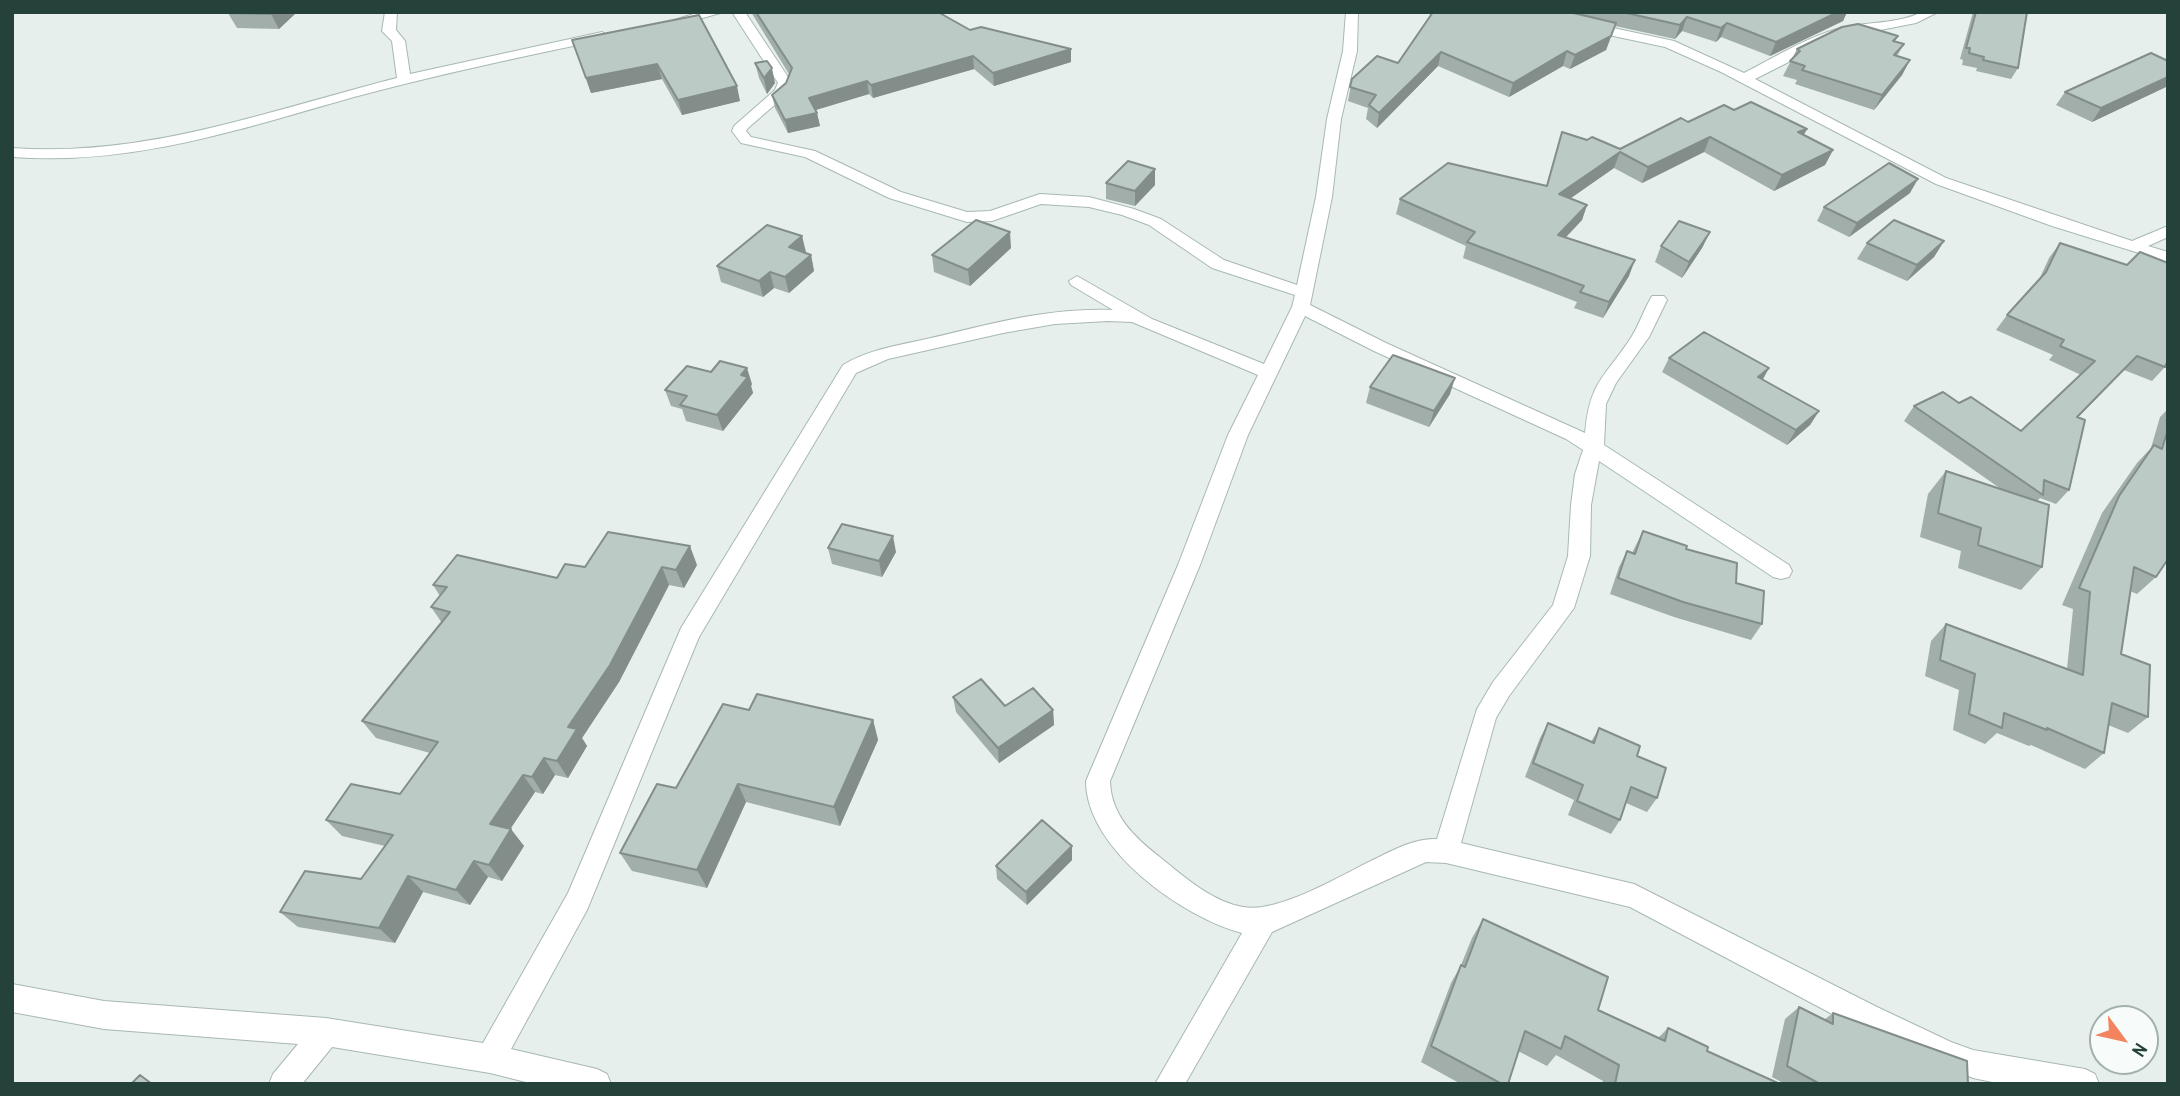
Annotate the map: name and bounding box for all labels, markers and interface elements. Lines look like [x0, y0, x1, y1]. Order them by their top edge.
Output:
north arrow [2089, 1005, 2159, 1075]
text: N [2126, 1039, 2154, 1062]

